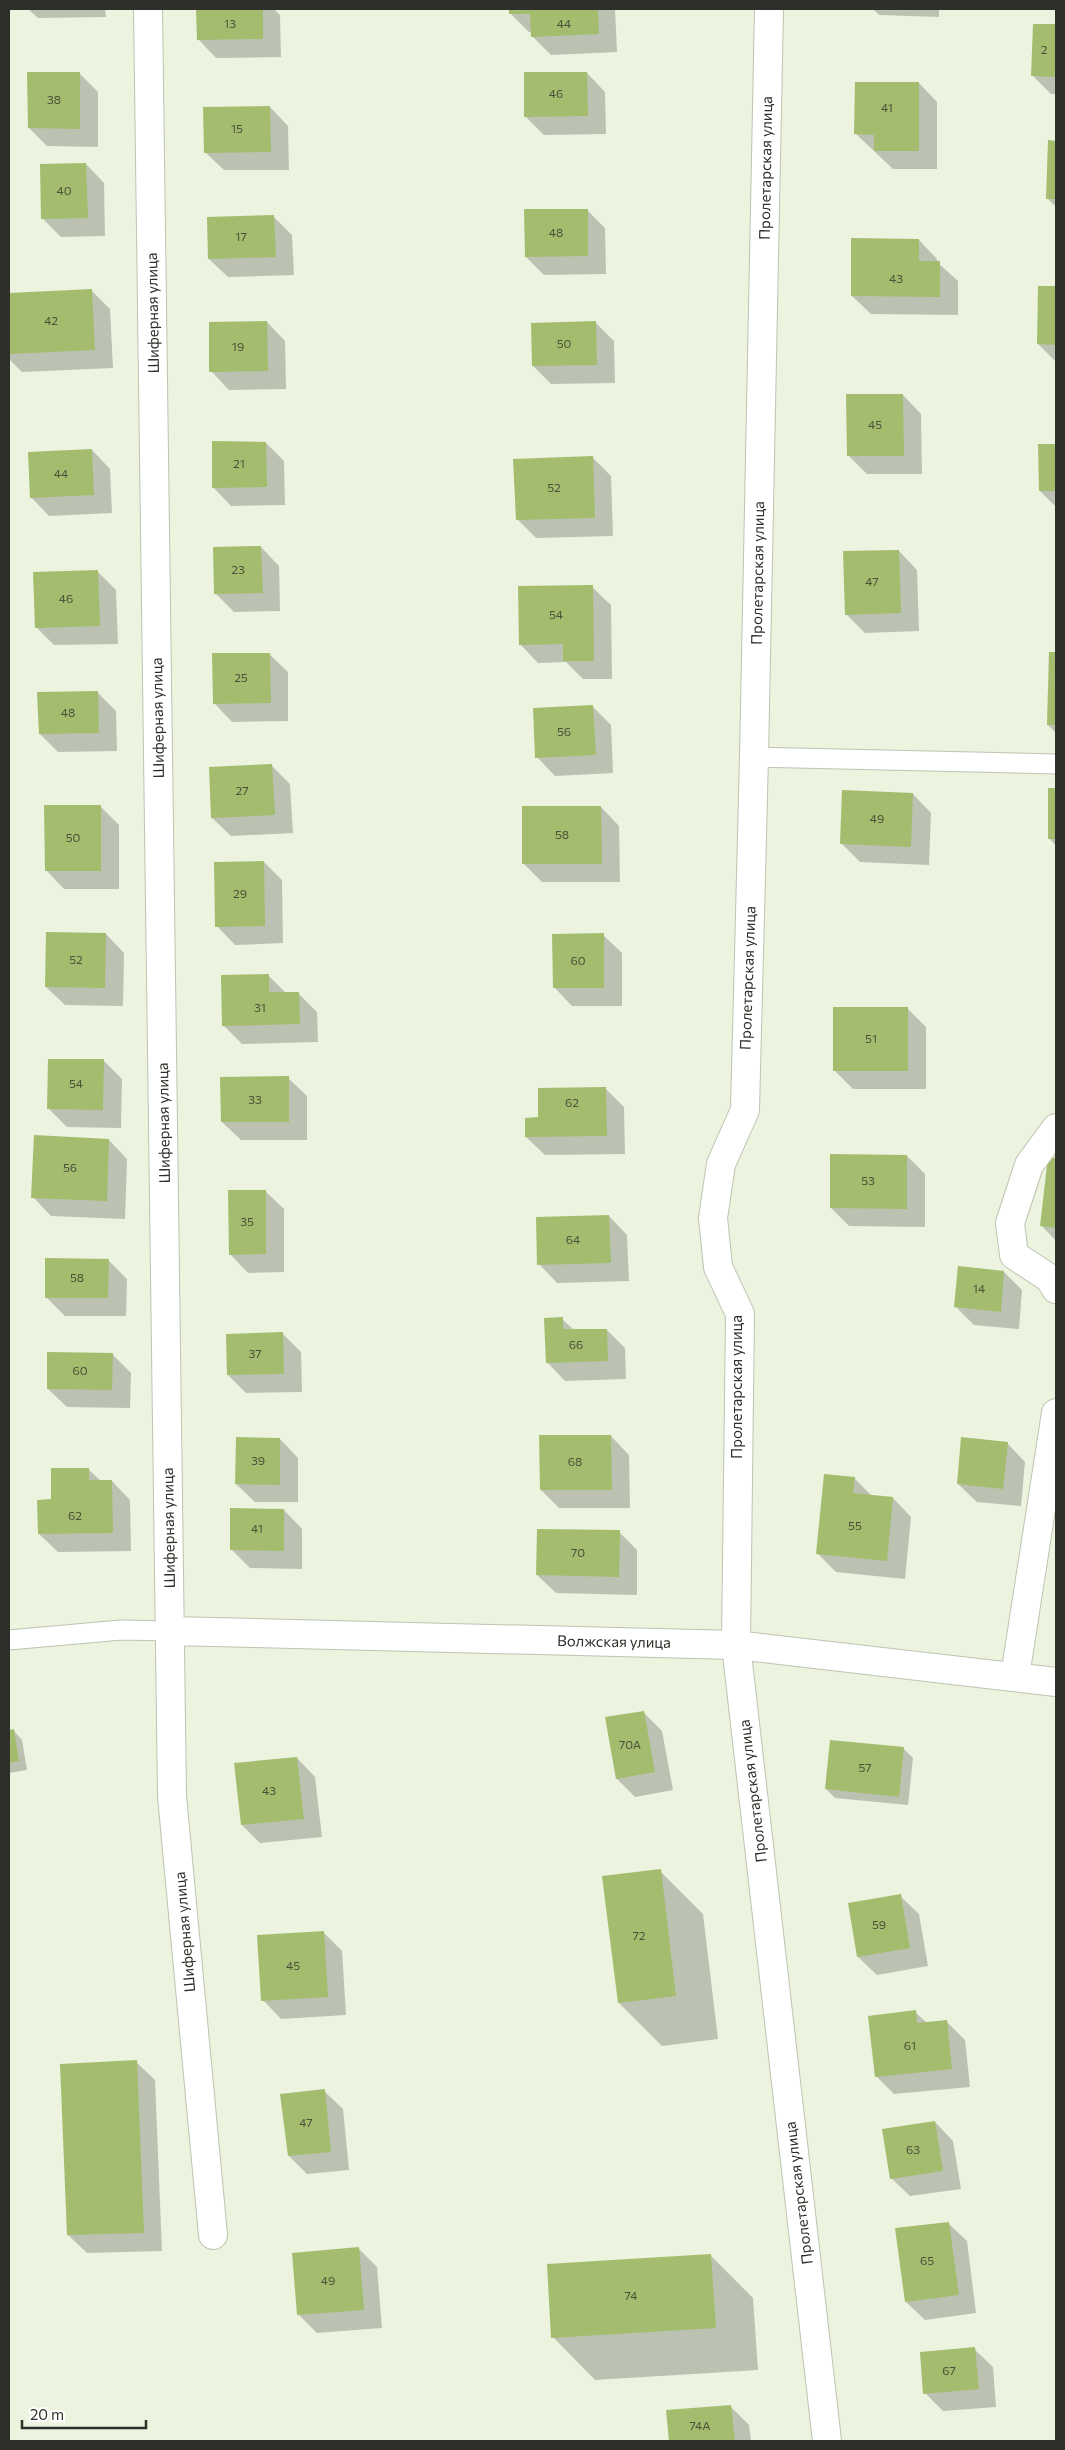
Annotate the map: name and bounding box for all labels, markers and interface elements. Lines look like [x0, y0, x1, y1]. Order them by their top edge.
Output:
house number: 13 [224, 16, 236, 30]
house number: 44 [557, 16, 571, 30]
house number: 2 [1041, 42, 1048, 56]
house number: 46 [549, 86, 563, 100]
house number: 38 [47, 92, 61, 106]
street label: Пролетарская улица [755, 96, 775, 240]
house number: 41 [881, 100, 893, 114]
house number: 15 [231, 121, 243, 135]
house number: 40 [56, 183, 72, 197]
house number: 48 [549, 225, 563, 239]
house number: 17 [235, 229, 247, 243]
street label: Шиферная улица [142, 252, 162, 374]
house number: 43 [889, 271, 903, 285]
house number: 42 [44, 313, 58, 327]
house number: 50 [557, 336, 572, 350]
house number: 19 [232, 339, 244, 353]
house number: 45 [868, 417, 882, 431]
house number: 21 [233, 456, 245, 470]
house number: 44 [54, 466, 68, 480]
house number: 52 [547, 480, 561, 494]
street label: Пролетарская улица [747, 501, 767, 645]
house number: 23 [231, 562, 245, 576]
house number: 47 [865, 574, 879, 588]
house number: 46 [59, 591, 73, 605]
house number: 54 [549, 607, 563, 621]
street label: Шиферная улица [147, 657, 167, 779]
house number: 25 [234, 670, 248, 684]
house number: 48 [61, 705, 75, 719]
house number: 56 [557, 724, 571, 738]
house number: 27 [236, 783, 248, 797]
house number: 49 [870, 811, 884, 825]
house number: 58 [555, 827, 569, 841]
house number: 50 [66, 830, 81, 844]
house number: 29 [233, 886, 247, 900]
street label: Пролетарская улица [735, 906, 759, 1050]
house number: 52 [69, 952, 83, 966]
house number: 60 [570, 953, 586, 967]
house number: 31 [254, 1000, 266, 1014]
house number: 51 [865, 1031, 877, 1045]
street label: Шиферная улица [153, 1062, 173, 1184]
house number: 54 [69, 1076, 83, 1090]
house number: 33 [248, 1092, 262, 1106]
house number: 62 [565, 1095, 579, 1109]
house number: 56 [63, 1160, 77, 1174]
house number: 53 [861, 1173, 875, 1187]
house number: 35 [240, 1214, 254, 1228]
house number: 64 [566, 1232, 580, 1246]
house number: 58 [70, 1270, 84, 1284]
house number: 14 [973, 1281, 985, 1295]
street label: Пролетарская улица [727, 1315, 745, 1459]
house number: 66 [569, 1337, 583, 1351]
house number: 37 [248, 1346, 262, 1360]
house number: 60 [72, 1363, 88, 1377]
house number: 39 [251, 1453, 265, 1467]
house number: 68 [568, 1454, 582, 1468]
street label: Шиферная улица [158, 1467, 178, 1589]
house number: 62 [68, 1508, 82, 1522]
house number: 55 [848, 1518, 862, 1532]
house number: 41 [251, 1521, 263, 1535]
house number: 70 [571, 1545, 585, 1559]
street label: Волжская улица [557, 1631, 671, 1651]
street label: Пролетарская улица [734, 1719, 770, 1864]
house number: 70А [619, 1737, 641, 1751]
house number: 57 [858, 1760, 872, 1774]
house number: 43 [262, 1783, 276, 1797]
street label: Шиферная улица [170, 1871, 198, 1993]
house number: 59 [872, 1917, 886, 1931]
house number: 72 [633, 1928, 646, 1942]
house number: 45 [286, 1958, 300, 1972]
house number: 61 [904, 2038, 916, 2052]
house number: 47 [299, 2115, 313, 2129]
street label: Пролетарская улица [780, 2121, 816, 2266]
house number: 63 [906, 2142, 920, 2156]
house number: 65 [920, 2253, 934, 2267]
house number: 49 [321, 2273, 335, 2287]
house number: 74 [625, 2288, 637, 2302]
house number: 67 [942, 2363, 956, 2377]
scale bar [22, 2398, 146, 2430]
text: 20 m [30, 2405, 64, 2423]
house number: 74А [689, 2418, 711, 2432]

